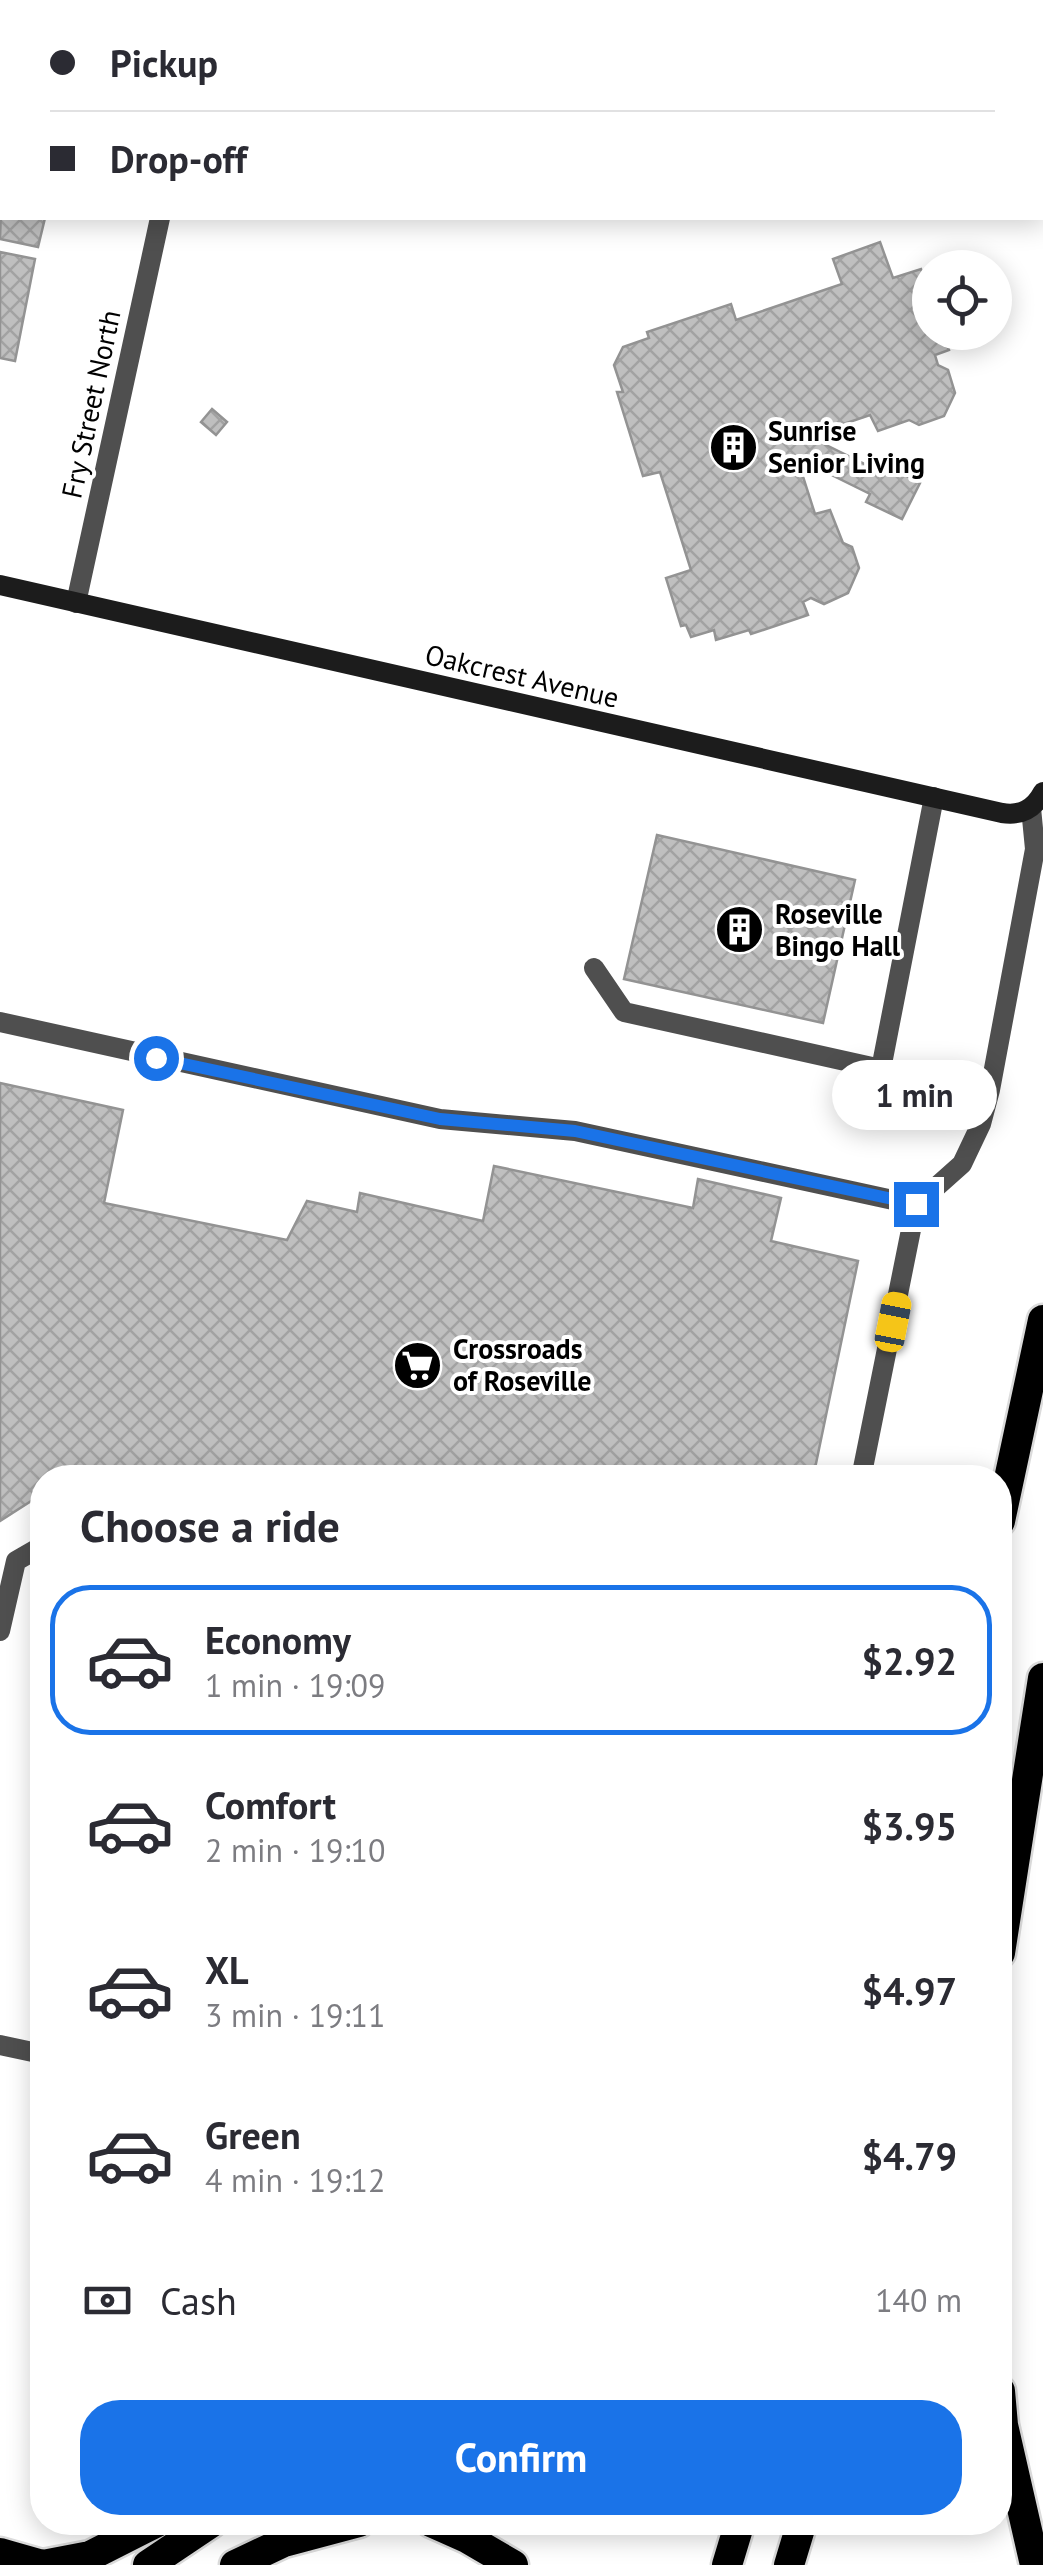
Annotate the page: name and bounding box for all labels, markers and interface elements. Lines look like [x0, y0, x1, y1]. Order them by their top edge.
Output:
text: Pickup [110, 38, 218, 87]
text: Drop-off [110, 134, 247, 183]
map controls [912, 250, 1012, 350]
button: locate [912, 250, 1012, 350]
street label: Fry Street North [53, 306, 129, 501]
place label: Sunrise Senior Living [768, 412, 925, 481]
building icon: Sunrise Senior Living [707, 421, 759, 473]
street label: Oakcrest Avenue [422, 635, 623, 716]
place label: Roseville Bingo Hall [775, 895, 901, 964]
building icon: Roseville Bingo Hall [714, 904, 766, 956]
route start [134, 1036, 179, 1081]
callout: 1 min [834, 1059, 998, 1129]
text: 1 min [875, 1074, 954, 1116]
route end [894, 1182, 939, 1227]
car [873, 1290, 913, 1354]
place label: Crossroads of Roseville [453, 1330, 592, 1399]
supermarket icon: Crossroads of Roseville [392, 1339, 444, 1391]
text: Choose a ride [80, 1496, 340, 1554]
icon: car [85, 1615, 175, 1705]
text: Economy [205, 1615, 351, 1664]
text: $2.92 [861, 1636, 957, 1685]
text: 1 min · 19:09 [205, 1664, 385, 1706]
icon: car [85, 1780, 175, 1870]
text: Comfort [205, 1780, 336, 1829]
text: $3.95 [861, 1801, 957, 1850]
text: 2 min · 19:10 [205, 1829, 385, 1871]
icon: car [85, 1945, 175, 2035]
text: XL [205, 1945, 249, 1994]
text: $4.97 [861, 1966, 957, 2015]
text: 3 min · 19:11 [205, 1994, 385, 2036]
icon: car [85, 2110, 175, 2200]
text: Green [205, 2110, 301, 2159]
text: $4.79 [861, 2131, 957, 2180]
text: 4 min · 19:12 [205, 2159, 385, 2201]
icon: cash [80, 2273, 135, 2328]
text: Cash [160, 2276, 237, 2325]
text: 140 m [875, 2279, 962, 2321]
button: Confirm [80, 2400, 962, 2515]

